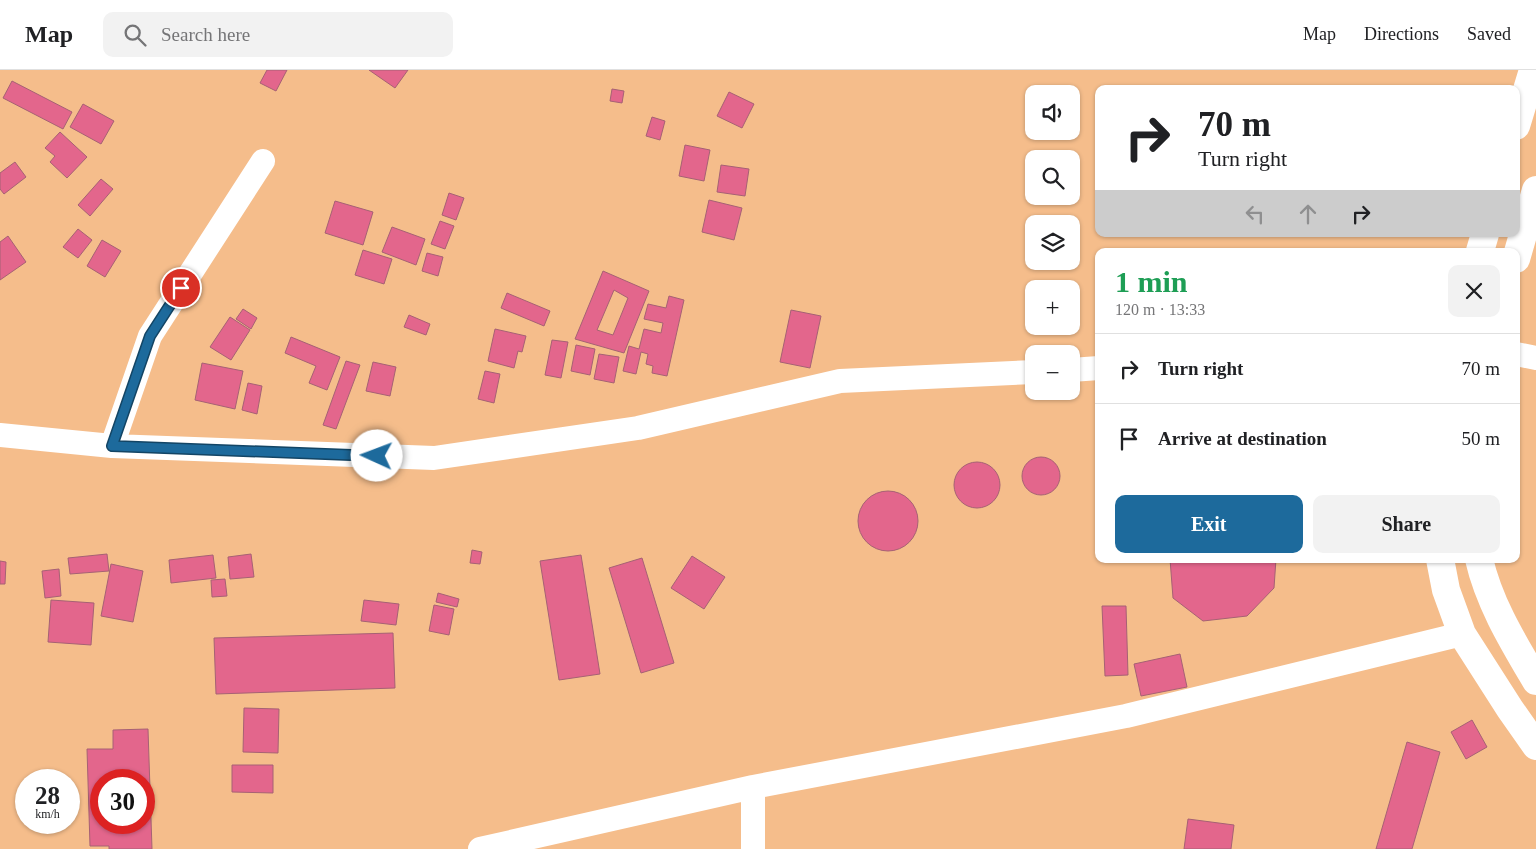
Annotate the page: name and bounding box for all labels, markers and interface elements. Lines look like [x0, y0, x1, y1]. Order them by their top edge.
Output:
search box [103, 12, 453, 57]
text: Map [25, 21, 73, 47]
icon: search [121, 21, 149, 49]
text: Search here [161, 24, 250, 45]
text: Map [1303, 24, 1336, 44]
text: Directions [1364, 24, 1439, 44]
text: Saved [1467, 24, 1511, 44]
map controls [1025, 85, 1080, 400]
button: sound [1025, 85, 1080, 140]
icon: right [1115, 105, 1180, 170]
text: 70 m [1198, 105, 1271, 144]
text: Turn right [1198, 146, 1287, 171]
button: search [1025, 150, 1080, 205]
icon: left [1241, 200, 1269, 228]
icon: ahead [1294, 200, 1322, 228]
icon: right [1347, 200, 1375, 228]
button: layers [1025, 215, 1080, 270]
text: 1 min [1115, 265, 1188, 298]
button: close [1448, 265, 1500, 317]
pin [160, 267, 202, 309]
icon: arrive [167, 274, 195, 302]
button: + [1025, 280, 1080, 335]
text: 120 m · 13:33 [1115, 301, 1205, 318]
button: − [1025, 345, 1080, 400]
icon: right [1115, 355, 1143, 383]
text: Turn right [1158, 358, 1243, 379]
text: 70 m [1461, 358, 1500, 379]
icon: arrive [1115, 425, 1143, 453]
text: Arrive at destination [1158, 428, 1327, 449]
text: 50 m [1461, 428, 1500, 449]
position arrow [350, 429, 402, 481]
button: Exit [1115, 495, 1303, 553]
button: Share [1313, 495, 1500, 553]
speed limit sign: 30 [90, 769, 155, 834]
text: 28 [35, 782, 60, 809]
text: km/h [35, 807, 60, 821]

